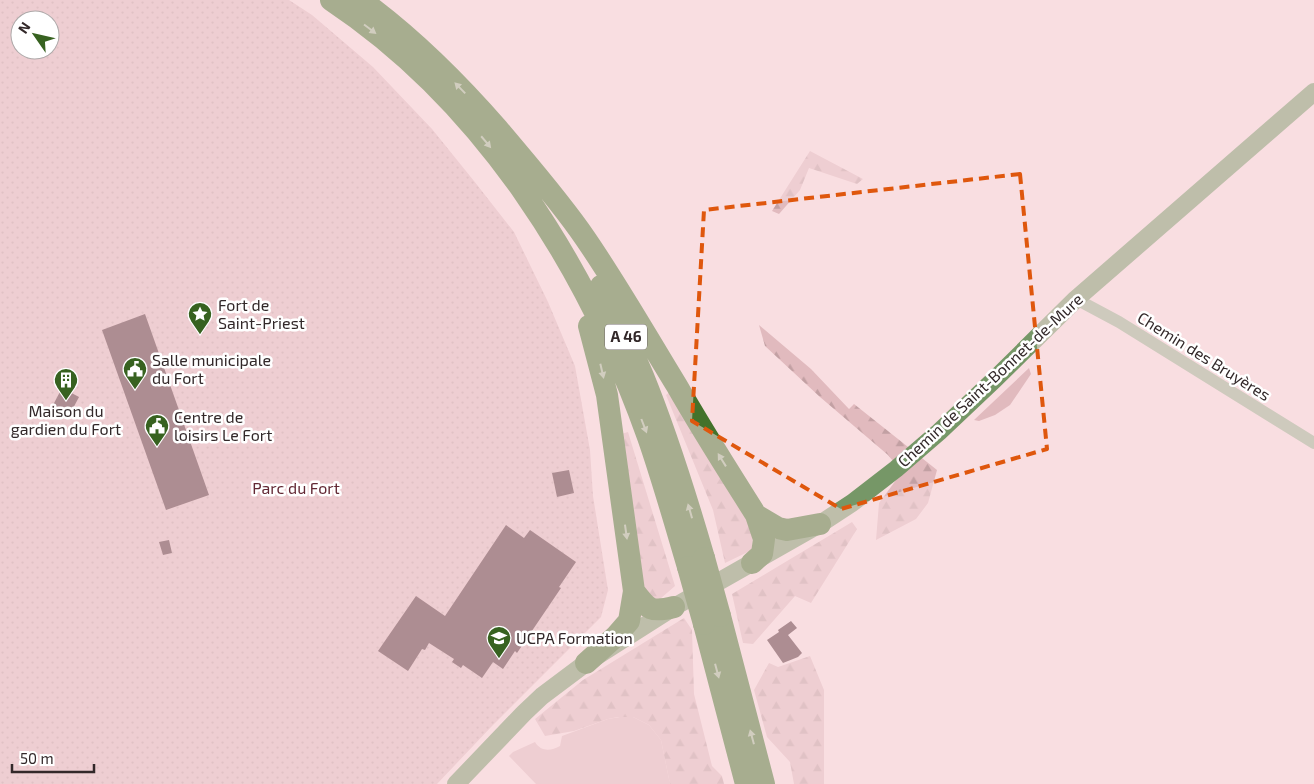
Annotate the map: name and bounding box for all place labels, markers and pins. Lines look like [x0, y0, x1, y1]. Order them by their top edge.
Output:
place label: Fort de Saint-Priest [218, 295, 305, 332]
place icon: Fort de Saint-Priest [187, 301, 213, 335]
place label: Salle municipale du Fort [152, 350, 271, 387]
public building icon: Salle municipale du Fort [122, 356, 148, 390]
building icon: Maison du gardien du Fort [53, 367, 79, 401]
place label: Maison du gardien du Fort [11, 401, 121, 438]
place label: Centre de loisirs Le Fort [174, 407, 272, 444]
public building icon: Centre de loisirs Le Fort [144, 413, 170, 447]
school or university icon: UCPA Formation [486, 625, 512, 659]
place label: UCPA Formation [516, 628, 633, 647]

